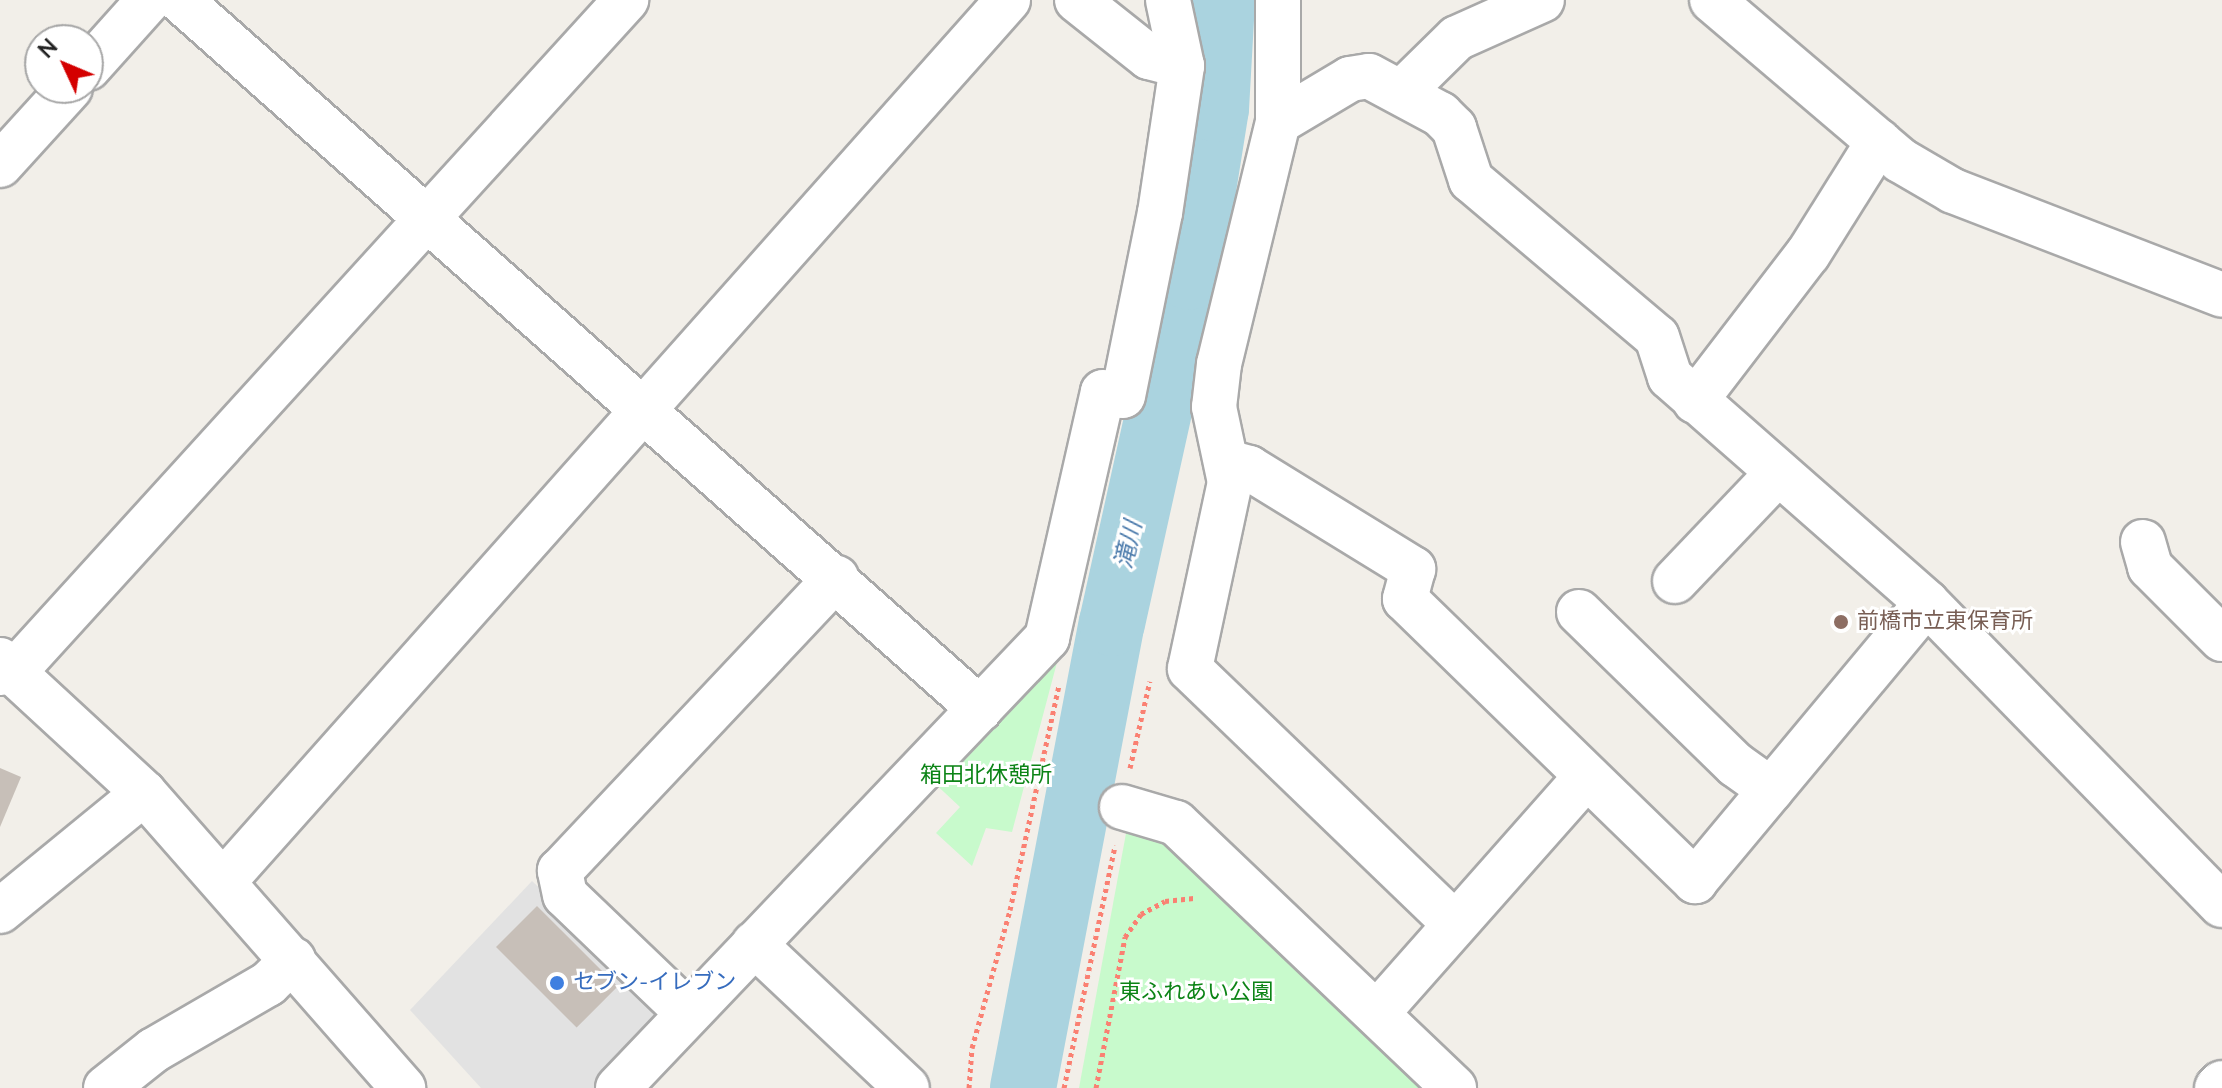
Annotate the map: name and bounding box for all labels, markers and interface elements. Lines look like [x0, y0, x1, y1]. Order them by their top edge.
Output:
north arrow [24, 24, 104, 104]
text: N [32, 32, 65, 65]
water label: 滝川 [1110, 518, 1148, 572]
place label: 前橋市立東保育所 [1857, 609, 2033, 635]
marker: 前橋市立東保育所 [1832, 613, 1850, 631]
park label: 箱田北休憩所 [920, 763, 1052, 789]
place label: セブン-イレブン [573, 970, 736, 996]
marker: セブン-イレブン [548, 974, 566, 992]
park label: 東ふれあい公園 [1119, 980, 1273, 1006]

